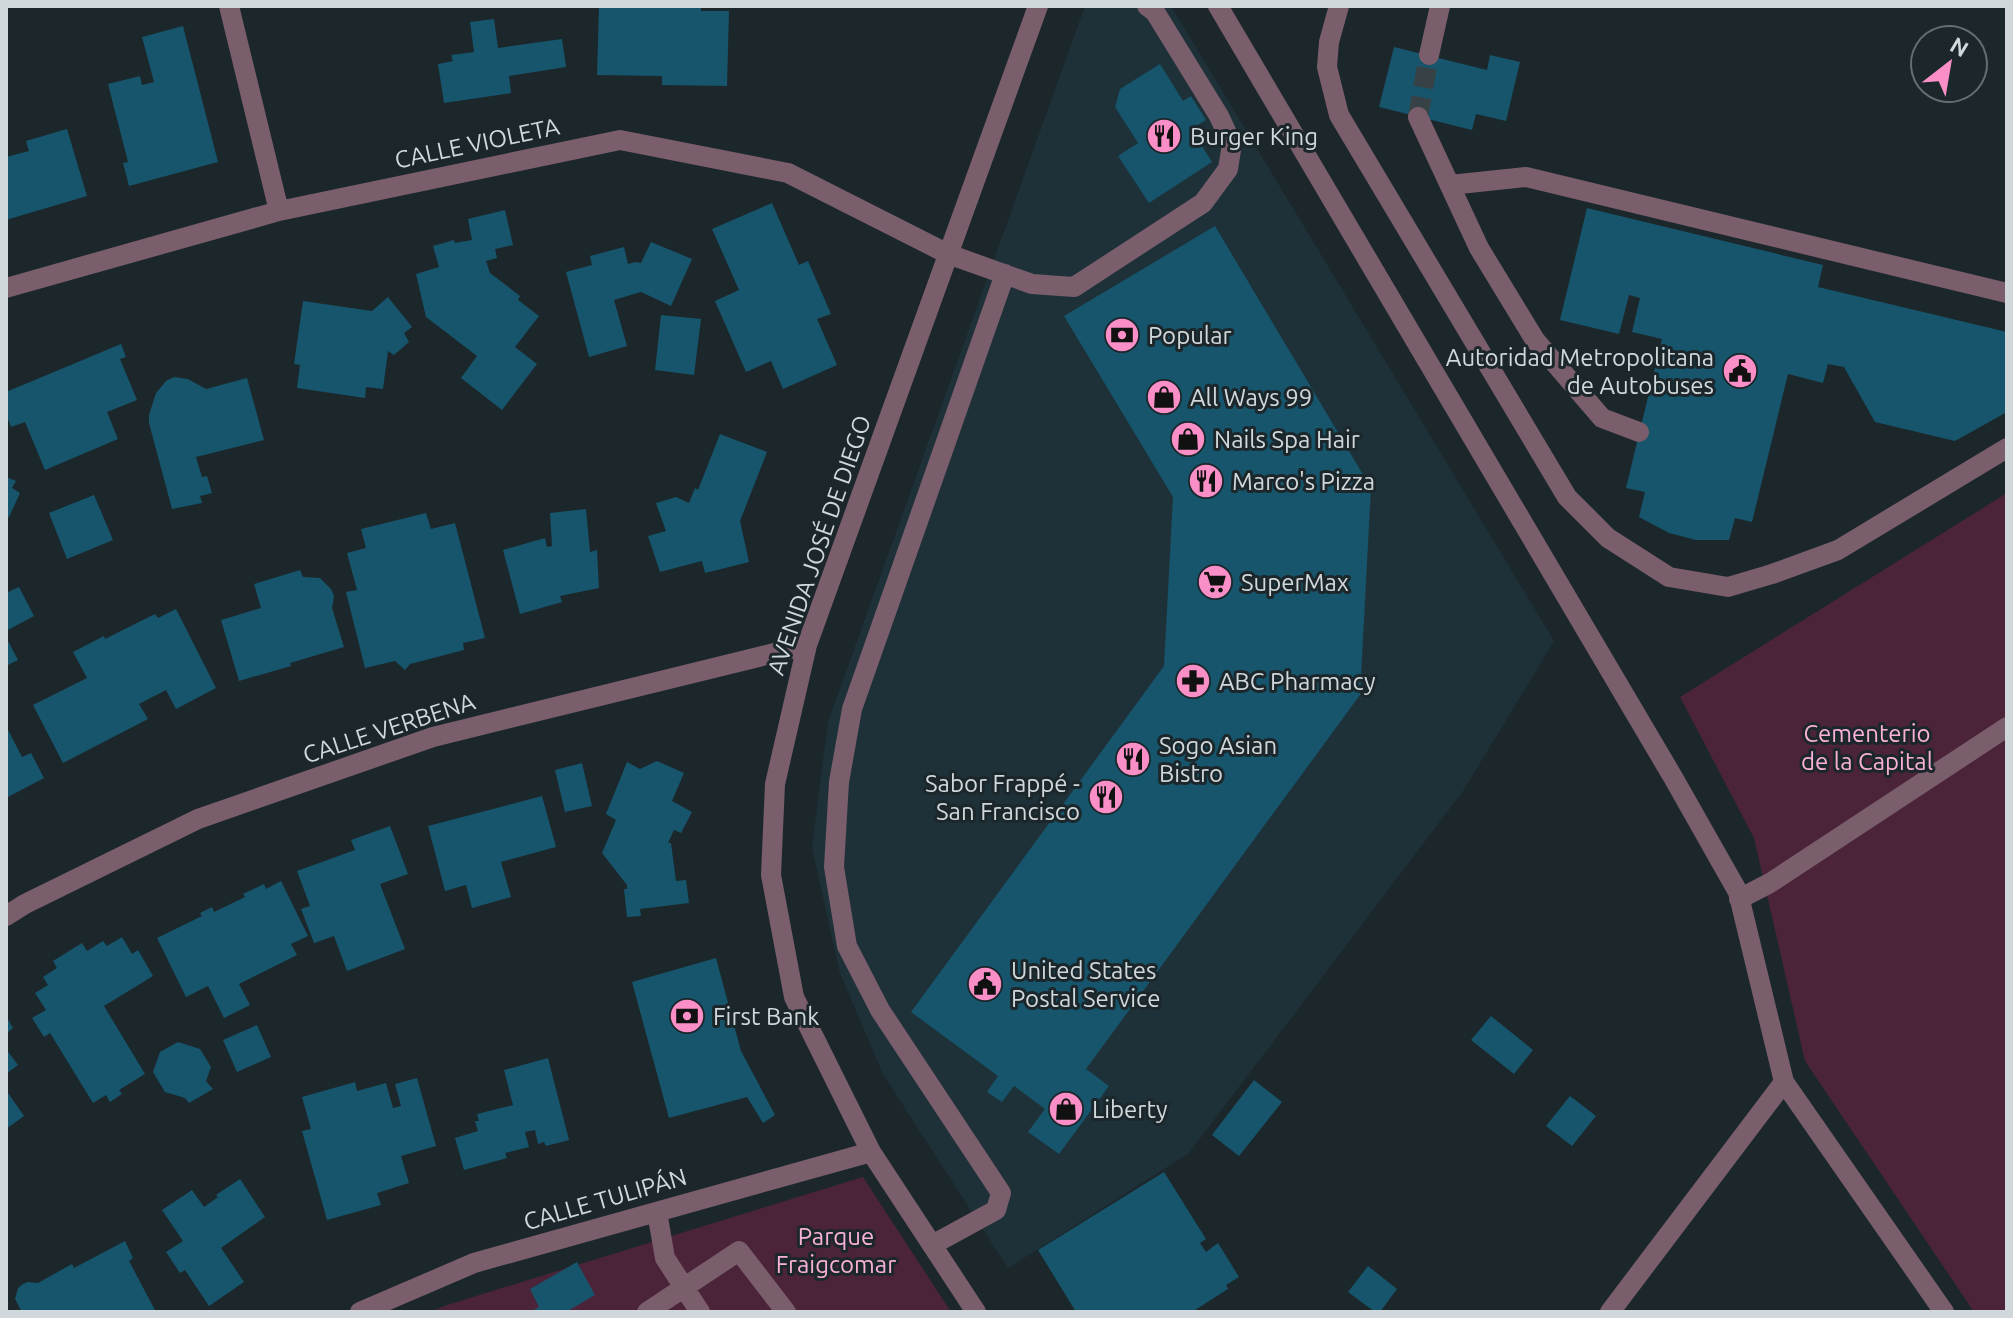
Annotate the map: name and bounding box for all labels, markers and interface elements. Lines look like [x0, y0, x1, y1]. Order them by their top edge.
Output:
north arrow [1909, 24, 1989, 104]
text: N [1946, 31, 1973, 61]
street label: CALLE VIOLETA [392, 112, 562, 174]
restaurant icon: Burger King [1145, 117, 1183, 155]
place label: Burger King [1190, 123, 1318, 150]
bank icon: Popular [1103, 316, 1141, 354]
place label: Popular [1148, 322, 1232, 349]
place label: Autoridad Metropolitana de Autobuses [1446, 344, 1714, 399]
public building icon: Autoridad Metropolitana de Autobuses [1721, 352, 1759, 390]
shop icon: All Ways 99 [1145, 378, 1183, 416]
place label: All Ways 99 [1190, 384, 1312, 411]
street label: AVENIDA JOSÉ DE DIEGO [761, 411, 876, 678]
shop icon: Nails Spa Hair [1169, 420, 1207, 458]
place label: Nails Spa Hair [1214, 426, 1360, 453]
restaurant icon: Marco's Pizza [1187, 462, 1225, 500]
place label: Marco's Pizza [1232, 468, 1375, 495]
supermarket icon: SuperMax [1196, 563, 1234, 601]
place label: SuperMax [1241, 569, 1349, 596]
pharmacy icon: ABC Pharmacy [1174, 662, 1212, 700]
place label: ABC Pharmacy [1219, 668, 1376, 695]
street label: CALLE VERBENA [300, 687, 479, 769]
park label: Cementerio de la Capital [1801, 720, 1933, 775]
place label: Sogo Asian Bistro [1159, 732, 1277, 787]
restaurant icon: Sogo Asian Bistro [1114, 740, 1152, 778]
place label: Sabor Frappé - San Francisco [925, 770, 1080, 825]
restaurant icon: Sabor Frappé - San Francisco [1087, 778, 1125, 816]
place label: United States Postal Service [1011, 957, 1160, 1012]
public building icon: United States Postal Service [966, 965, 1004, 1003]
bank icon: First Bank [668, 997, 706, 1035]
place label: First Bank [713, 1003, 819, 1030]
shop icon: Liberty [1047, 1090, 1085, 1128]
place label: Liberty [1092, 1096, 1168, 1123]
street label: CALLE TULIPÁN [520, 1162, 690, 1235]
park label: Parque Fraigcomar [776, 1223, 896, 1278]

